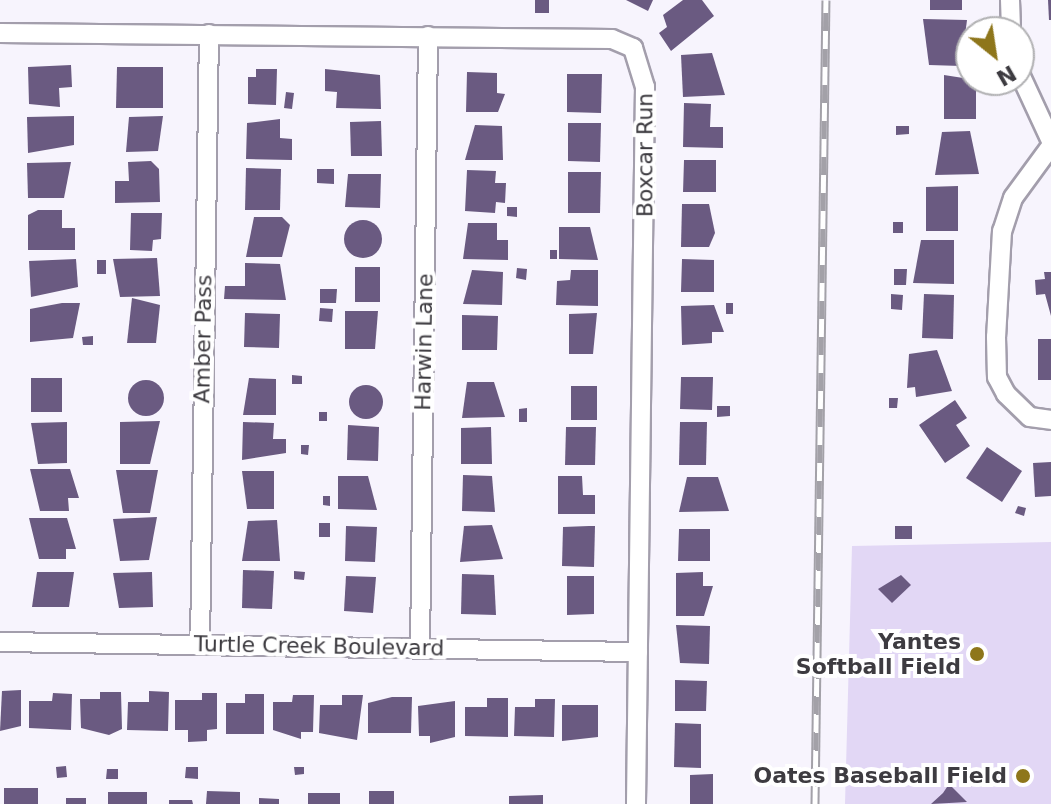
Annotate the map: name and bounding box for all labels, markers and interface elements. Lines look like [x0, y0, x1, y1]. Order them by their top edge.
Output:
north arrow [955, 16, 1035, 96]
text: N [992, 60, 1020, 91]
street label: Boxcar Run [632, 93, 658, 217]
street label: Harwin Lane [410, 273, 438, 411]
street label: Amber Pass [189, 274, 217, 404]
place label: Yantes Softball Field [796, 628, 961, 680]
street label: Turtle Creek Boulevard [194, 631, 444, 661]
marker: Yantes Softball Field [968, 645, 986, 663]
place label: Oates Baseball Field [754, 763, 1007, 789]
marker: Oates Baseball Field [1014, 767, 1032, 785]

